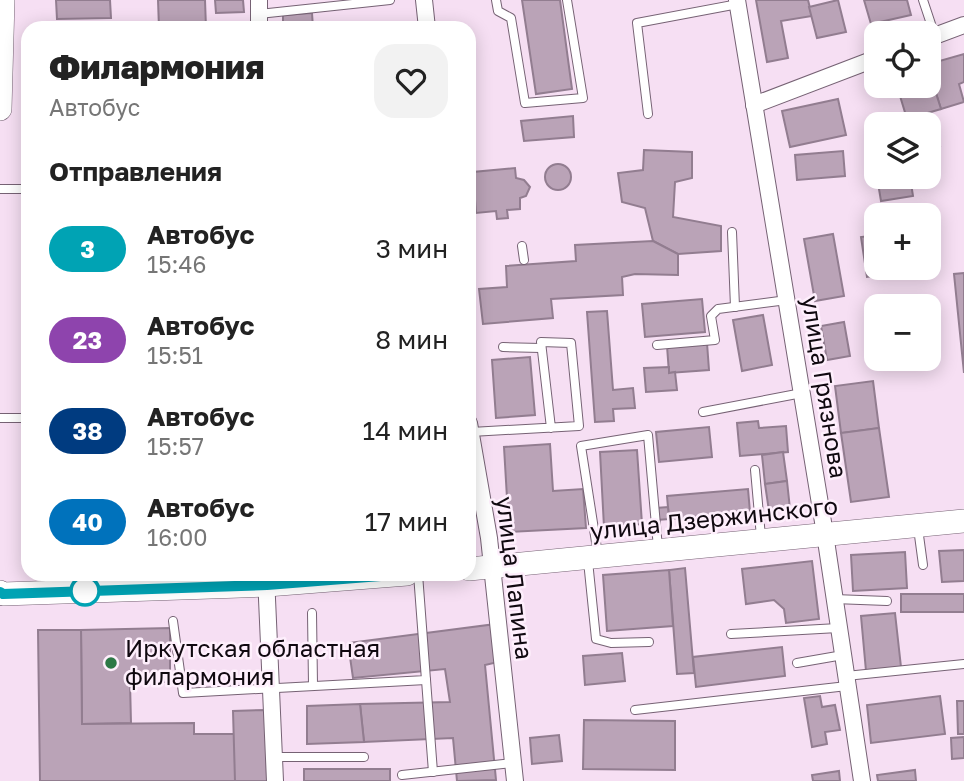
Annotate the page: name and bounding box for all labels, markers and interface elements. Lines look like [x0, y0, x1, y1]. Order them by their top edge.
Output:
map controls [864, 21, 941, 371]
button: locate [864, 21, 941, 98]
button: heart [374, 44, 448, 118]
text: Филармония [49, 47, 265, 86]
text: Автобус [49, 93, 140, 121]
button: layers [864, 112, 941, 189]
text: Отправления [49, 156, 222, 187]
button: + [864, 203, 941, 280]
text: Автобус [147, 219, 254, 250]
text: 3 мин [376, 233, 448, 264]
text: 3 [80, 234, 95, 263]
text: 15:46 [147, 250, 206, 278]
street label: улица Грязнова [797, 293, 854, 480]
button: − [864, 294, 941, 371]
text: Автобус [147, 310, 254, 341]
text: 8 мин [375, 324, 448, 355]
text: 23 [73, 325, 102, 354]
text: 15:51 [147, 341, 203, 369]
text: Автобус [147, 401, 254, 432]
text: 14 мин [363, 415, 448, 446]
text: 38 [73, 416, 103, 445]
text: 15:57 [147, 432, 204, 460]
street label: улица Дзержинского [589, 490, 839, 545]
text: Автобус [147, 492, 254, 523]
street label: улица Лапина [491, 495, 540, 661]
text: 17 мин [365, 506, 448, 537]
text: 40 [72, 507, 103, 536]
text: 16:00 [147, 523, 208, 551]
unlabelled marker [70, 576, 100, 606]
place label: Иркутская областная филармония [125, 633, 380, 690]
marker: Иркутская областная филармония [103, 655, 119, 671]

